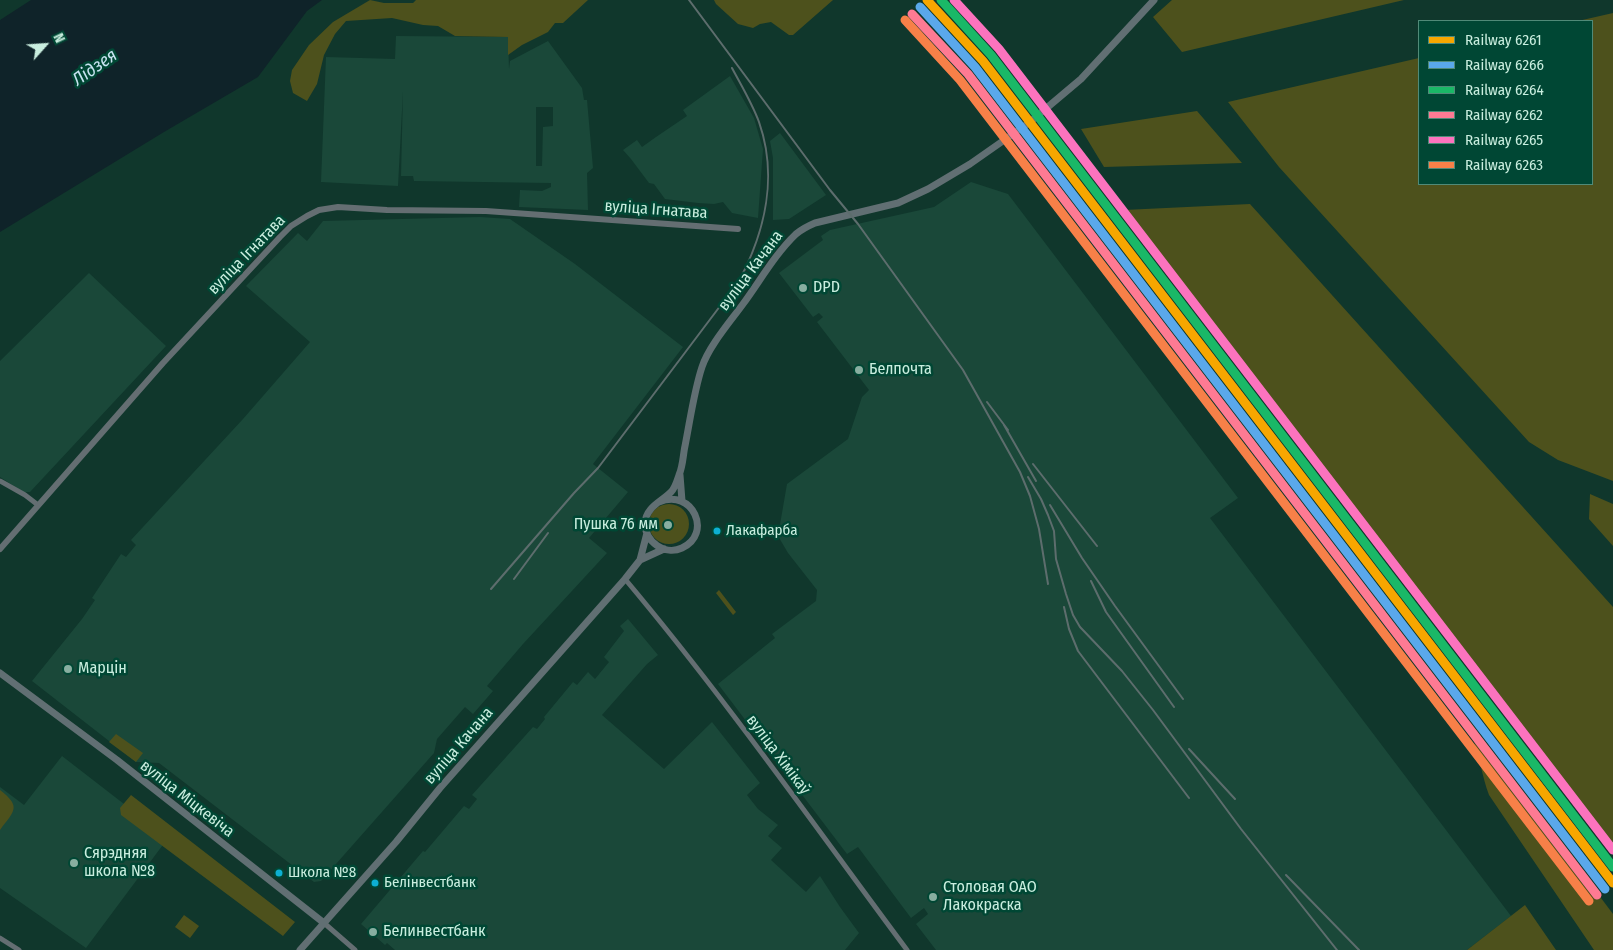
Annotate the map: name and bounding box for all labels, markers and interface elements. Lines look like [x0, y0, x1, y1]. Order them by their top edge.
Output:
north arrow [20, 20, 70, 70]
legend [1418, 20, 1593, 185]
text: N [49, 31, 68, 46]
text: Railway 6261 [1465, 31, 1542, 49]
water label: Лідзея [68, 45, 122, 91]
text: Railway 6266 [1465, 56, 1544, 74]
text: Railway 6264 [1465, 81, 1544, 99]
text: Railway 6262 [1465, 106, 1543, 124]
text: Railway 6265 [1465, 131, 1543, 149]
text: Railway 6263 [1465, 156, 1543, 174]
street label: вуліца Ігнатава [604, 197, 708, 223]
street label: вуліца Ігнатава [204, 211, 290, 299]
street label: вуліца Качана [715, 227, 787, 315]
place label: DPD [813, 278, 840, 298]
marker: DPD [797, 282, 809, 294]
place label: Белпочта [869, 360, 932, 380]
marker: Белпочта [853, 364, 865, 376]
place label: Пушка 76 мм [574, 515, 658, 535]
marker: Пушка 76 мм [662, 519, 674, 531]
place label: Лакафарба [726, 522, 798, 540]
marker: Лакафарба [712, 526, 722, 536]
place label: Марцін [78, 659, 127, 679]
marker: Марцін [62, 663, 74, 675]
street label: вуліца Качана [420, 704, 498, 788]
street label: вуліца Хімікаў [742, 711, 814, 799]
street label: вуліца Міцкевіча [136, 756, 238, 842]
place label: Сярэдняя школа №8 [84, 844, 155, 882]
marker: Сярэдняя школа №8 [68, 857, 80, 869]
place label: Школа №8 [288, 864, 356, 882]
marker: Школа №8 [274, 868, 284, 878]
place label: Белінвестбанк [384, 874, 476, 892]
marker: Белінвестбанк [370, 878, 380, 888]
place label: Столовая ОАО Лакокраска [943, 878, 1037, 916]
marker: Столовая ОАО Лакокраска [927, 891, 939, 903]
place label: Белинвестбанк [383, 922, 486, 942]
marker: Белинвестбанк [367, 926, 379, 938]

